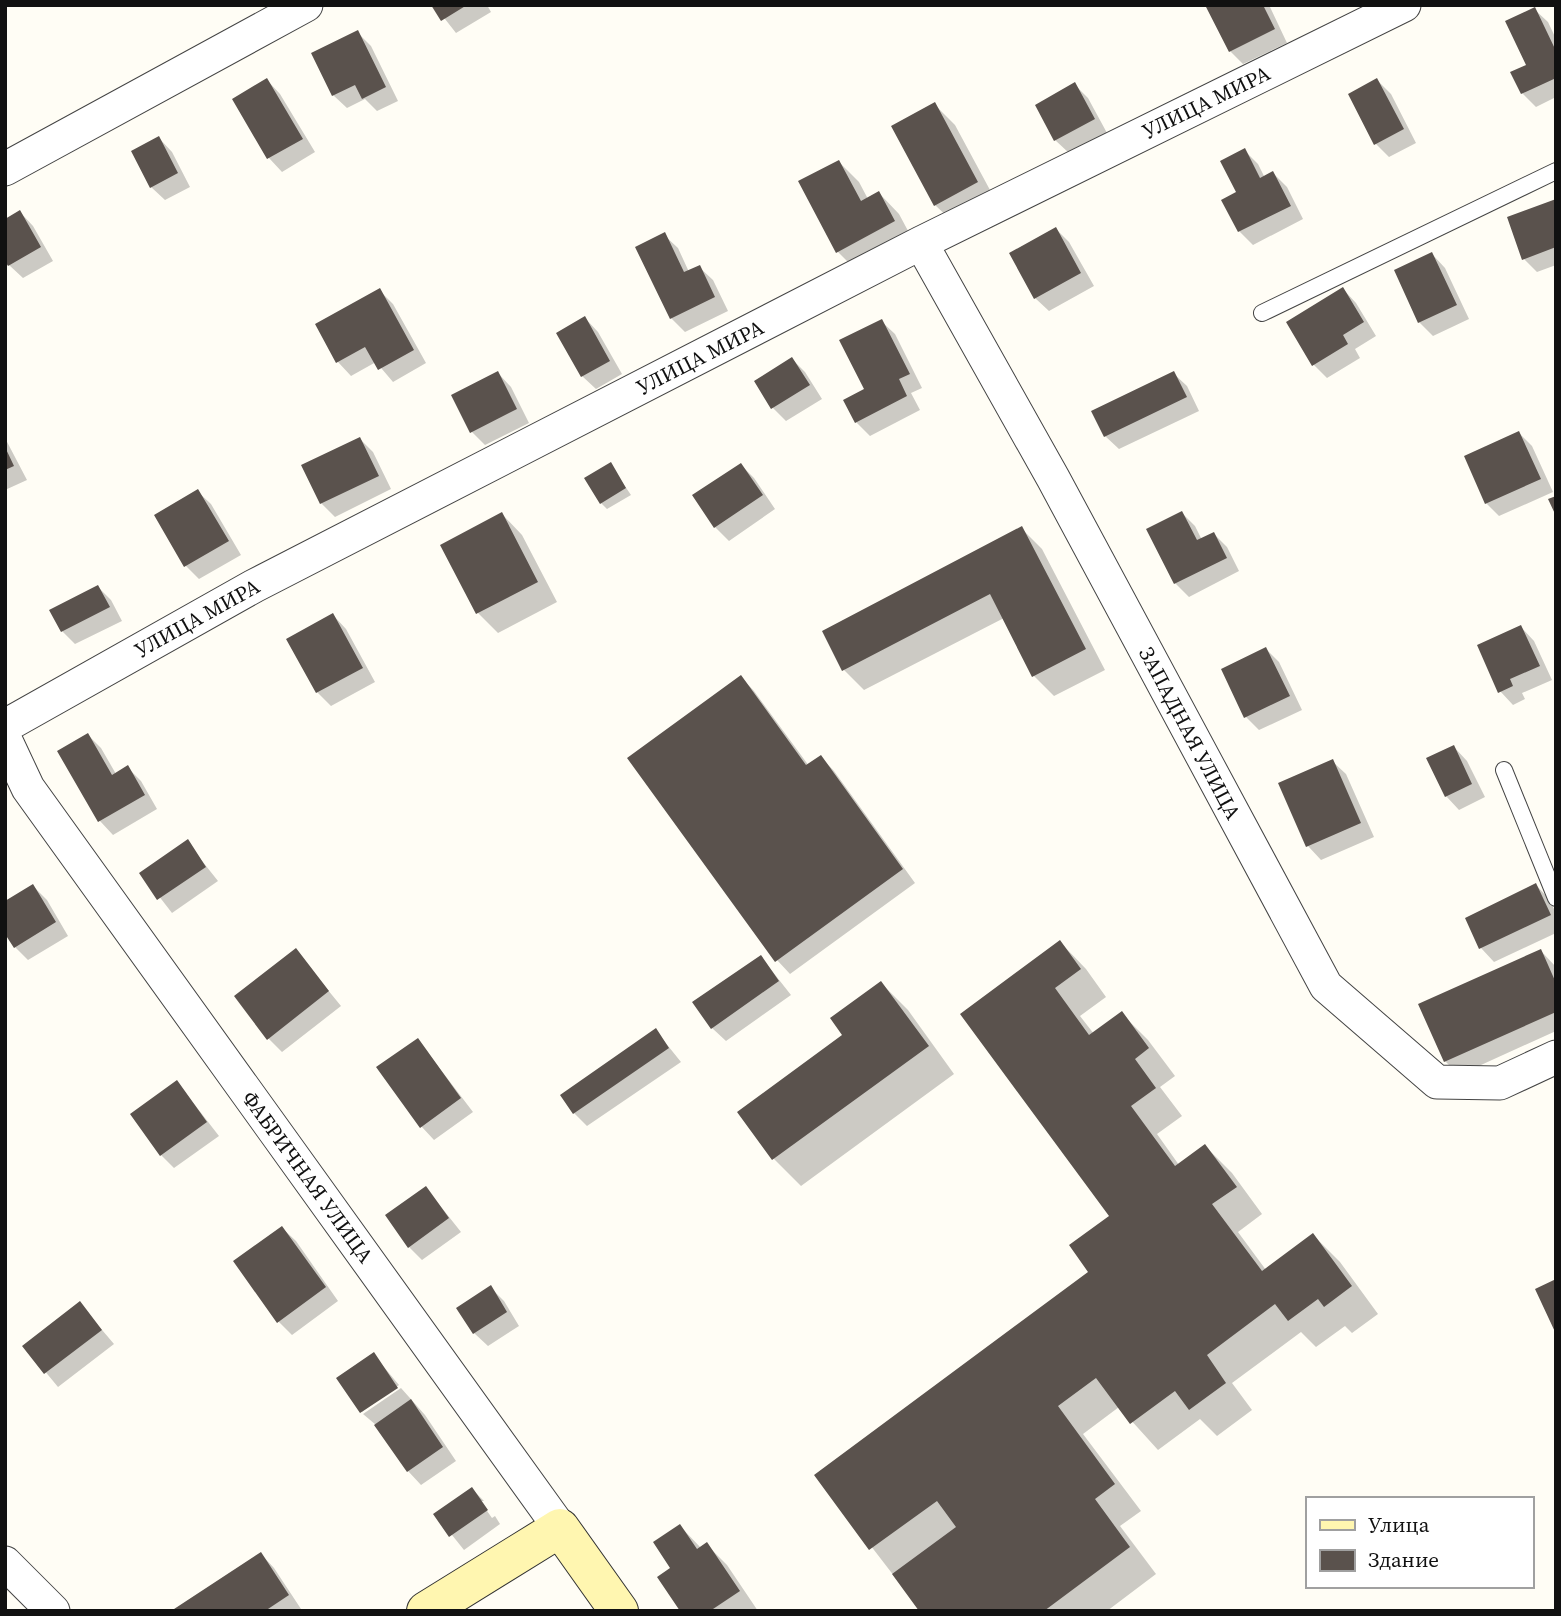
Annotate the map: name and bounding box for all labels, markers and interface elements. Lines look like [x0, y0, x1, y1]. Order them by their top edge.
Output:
street label: УЛИЦА МИРА [1137, 58, 1275, 146]
street label: УЛИЦА МИРА [631, 312, 769, 402]
street label: УЛИЦА МИРА [129, 572, 265, 664]
street label: ЗАПАДНАЯ УЛИЦА [1132, 641, 1248, 825]
street label: ФАБРИЧНАЯ УЛИЦА [236, 1085, 380, 1269]
legend [1306, 1497, 1533, 1588]
text: Улица [1368, 1510, 1430, 1539]
text: Здание [1368, 1545, 1439, 1574]

